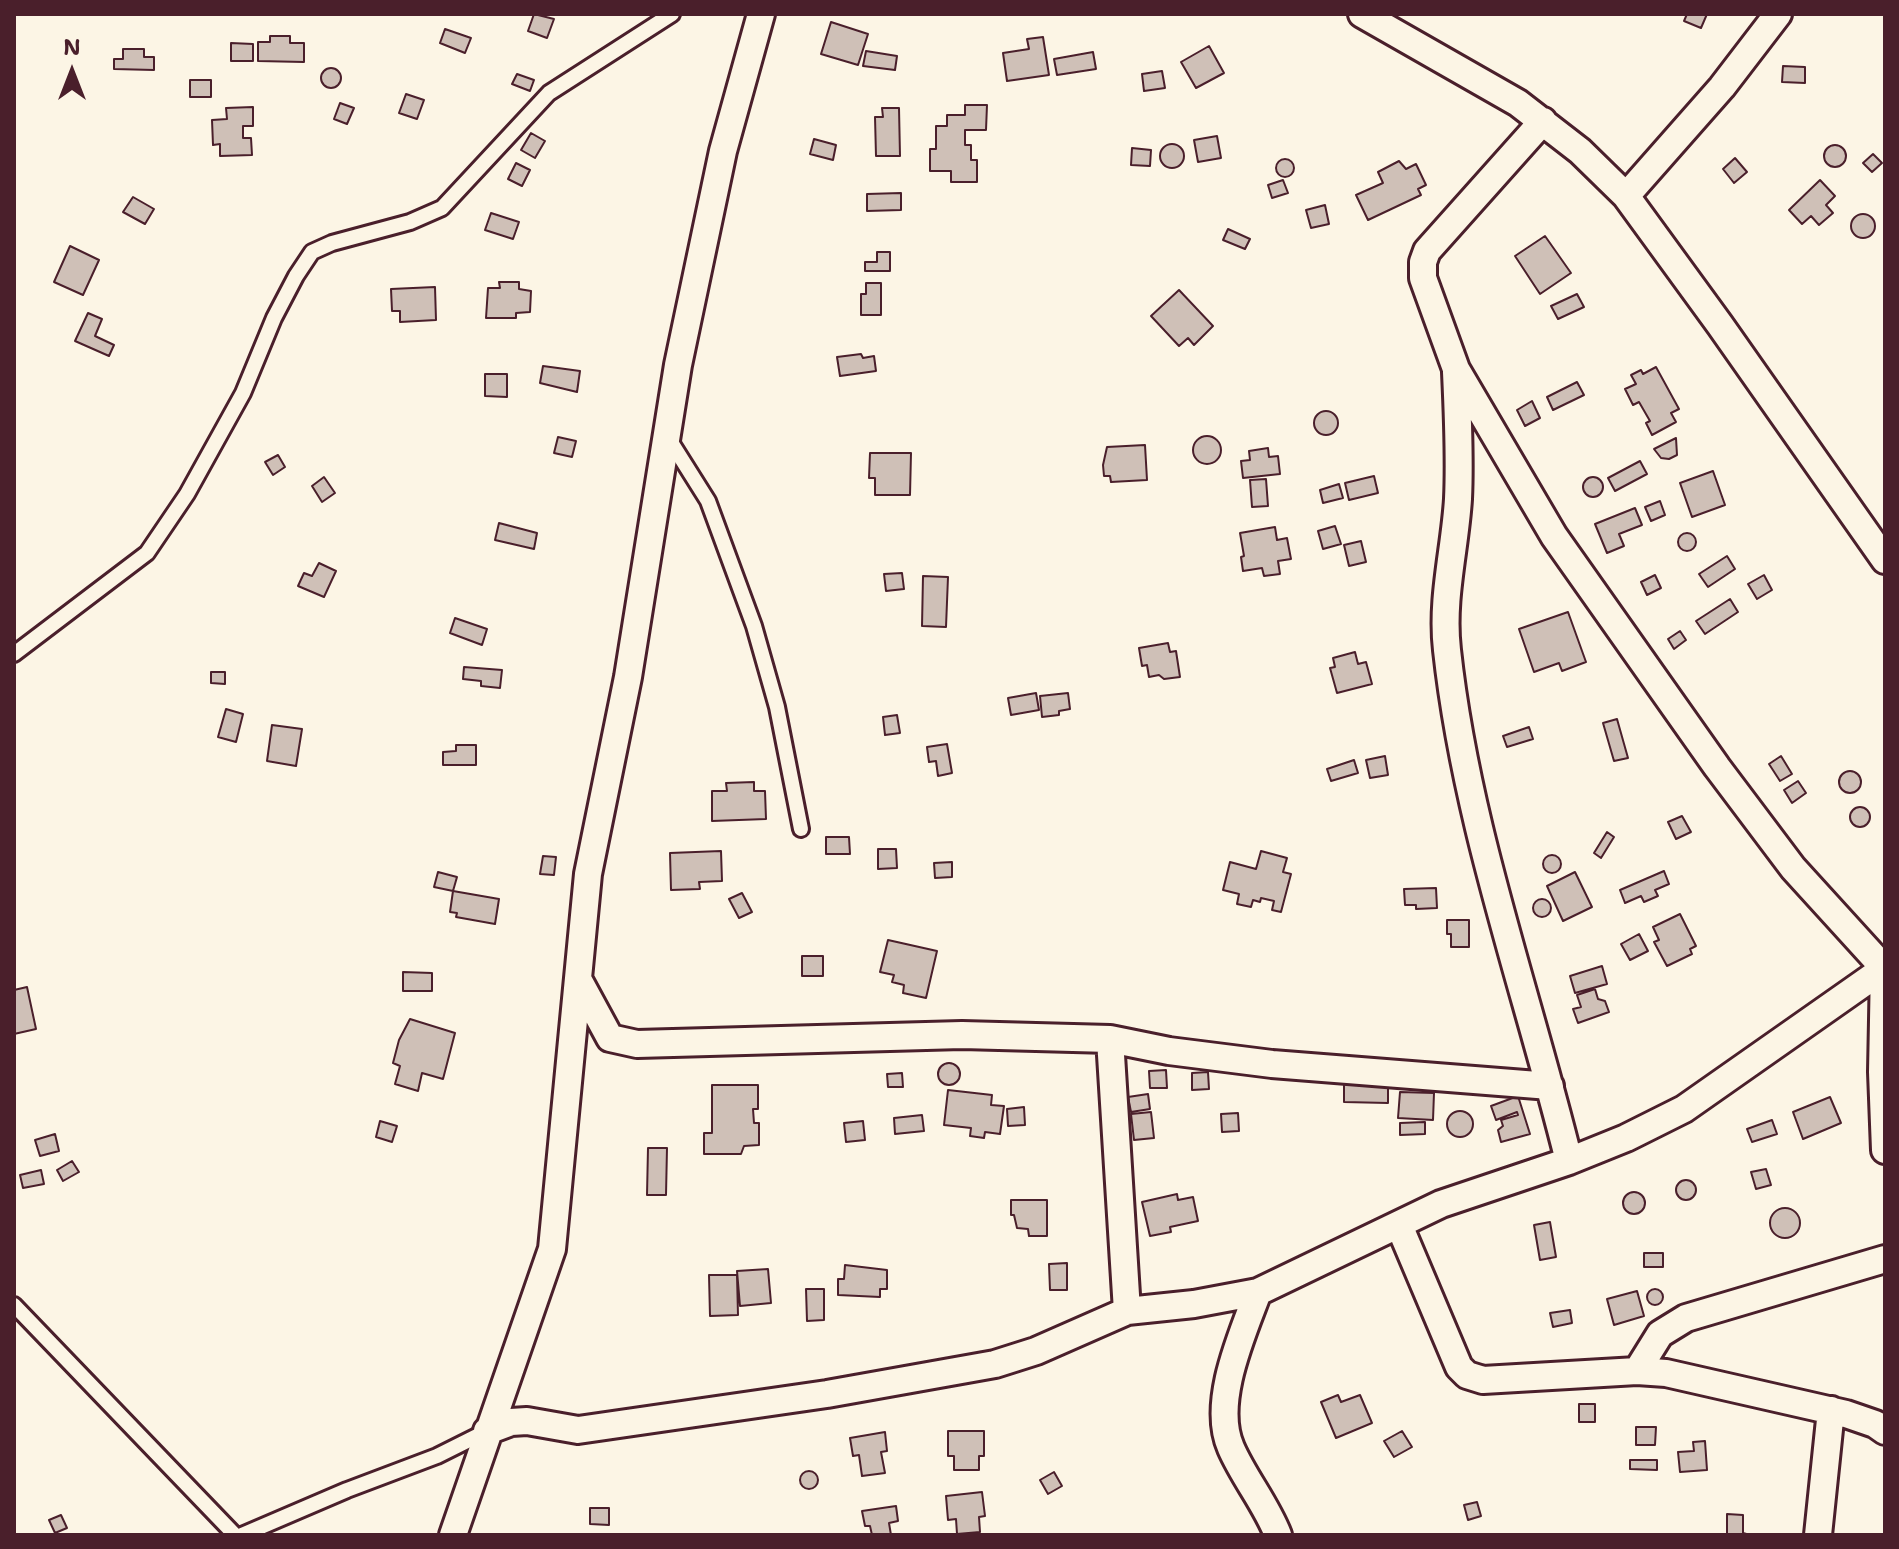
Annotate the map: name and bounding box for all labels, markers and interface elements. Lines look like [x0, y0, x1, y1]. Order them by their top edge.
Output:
north arrow [32, 32, 112, 112]
text: N [63, 33, 81, 62]

